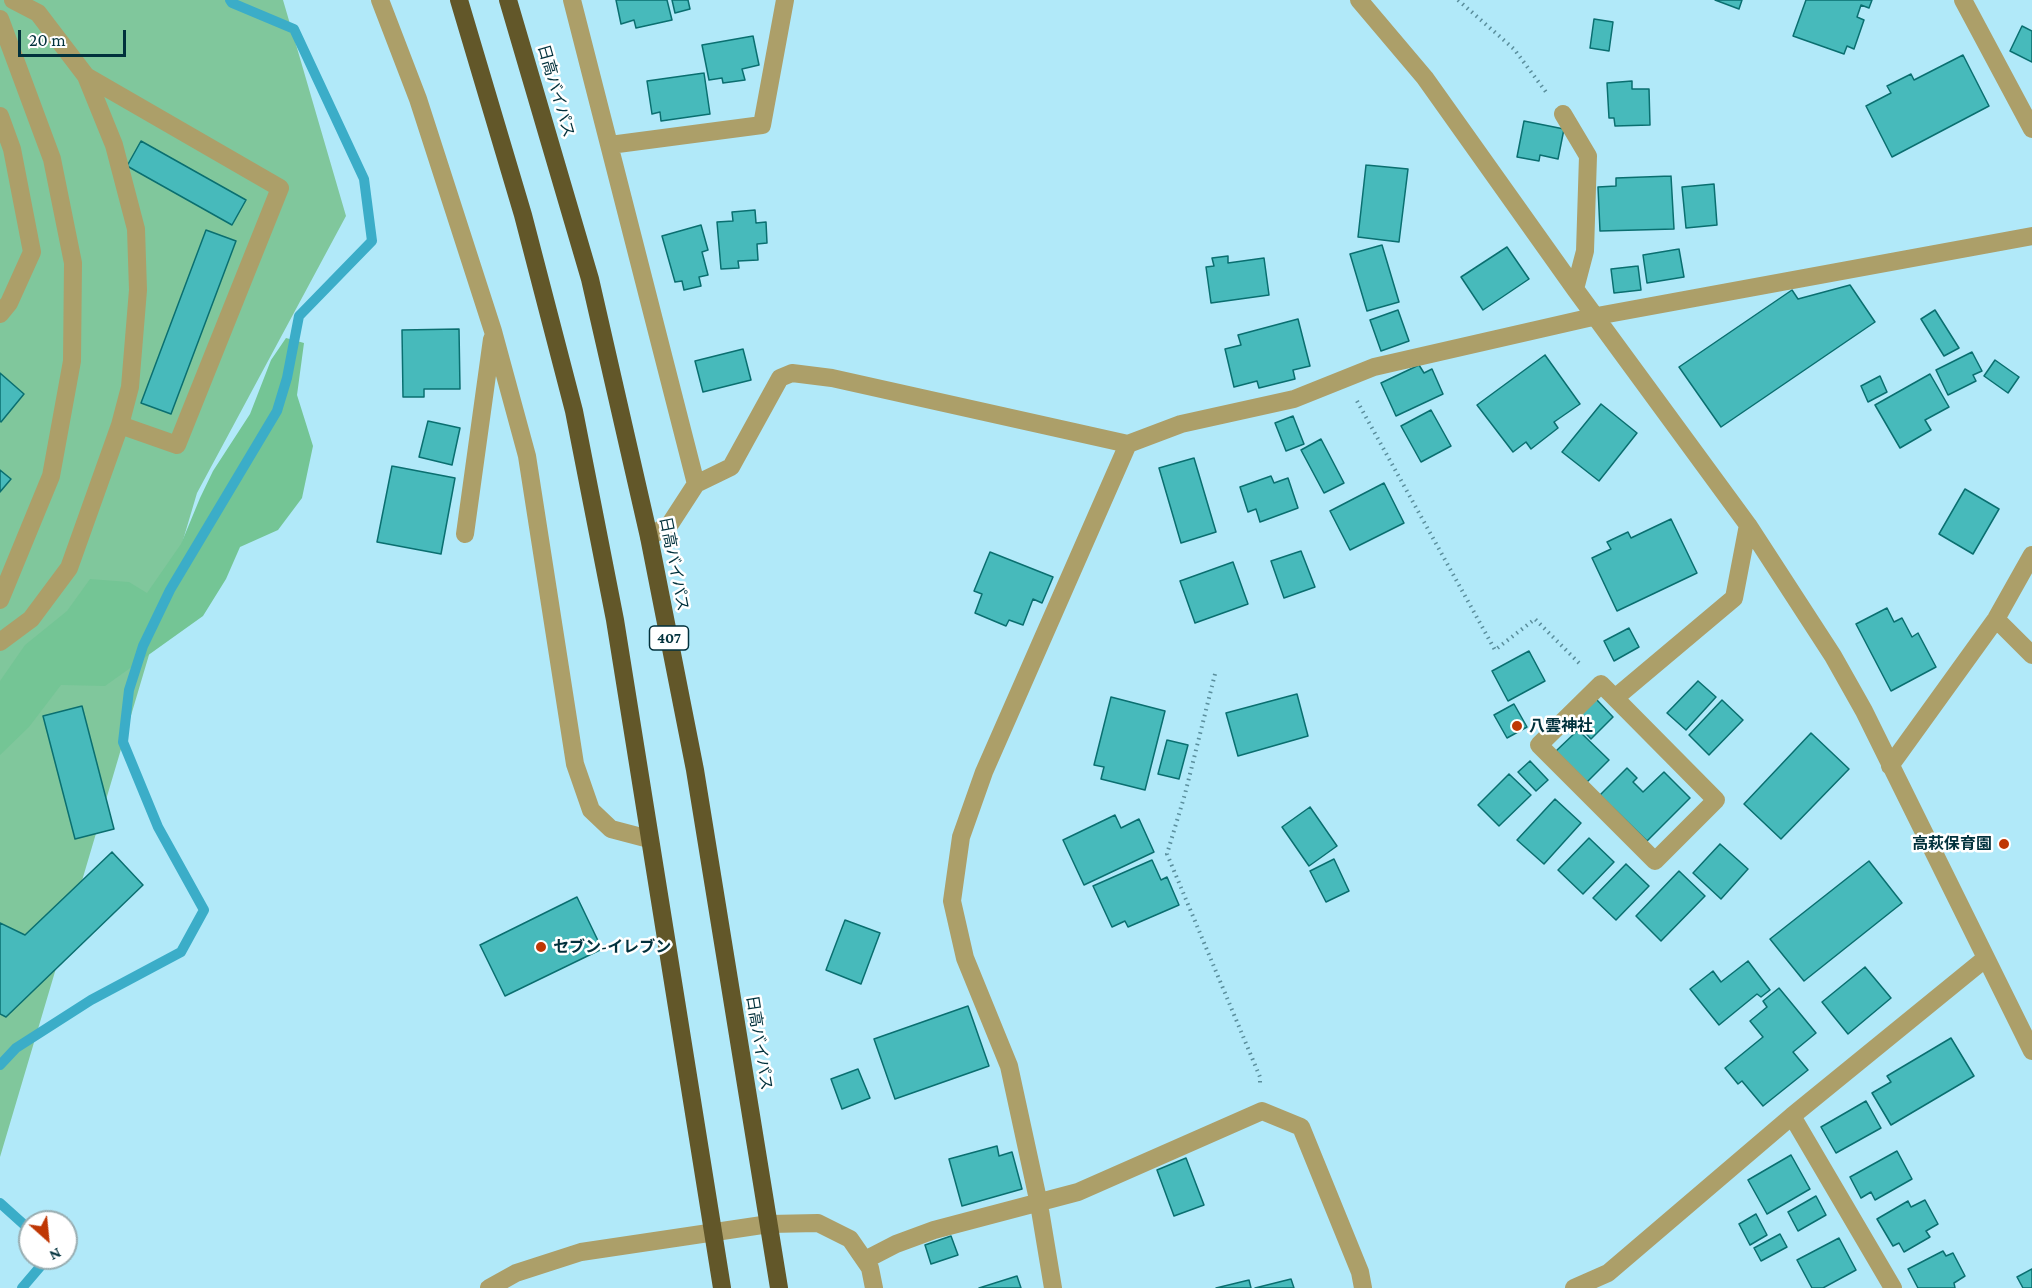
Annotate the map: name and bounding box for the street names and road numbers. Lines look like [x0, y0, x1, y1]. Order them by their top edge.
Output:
street label: 日高バイパス [534, 42, 578, 140]
street label: 日高バイパス [655, 515, 693, 613]
road number: 407 [650, 626, 688, 650]
street label: 日高バイパス [742, 994, 776, 1092]

